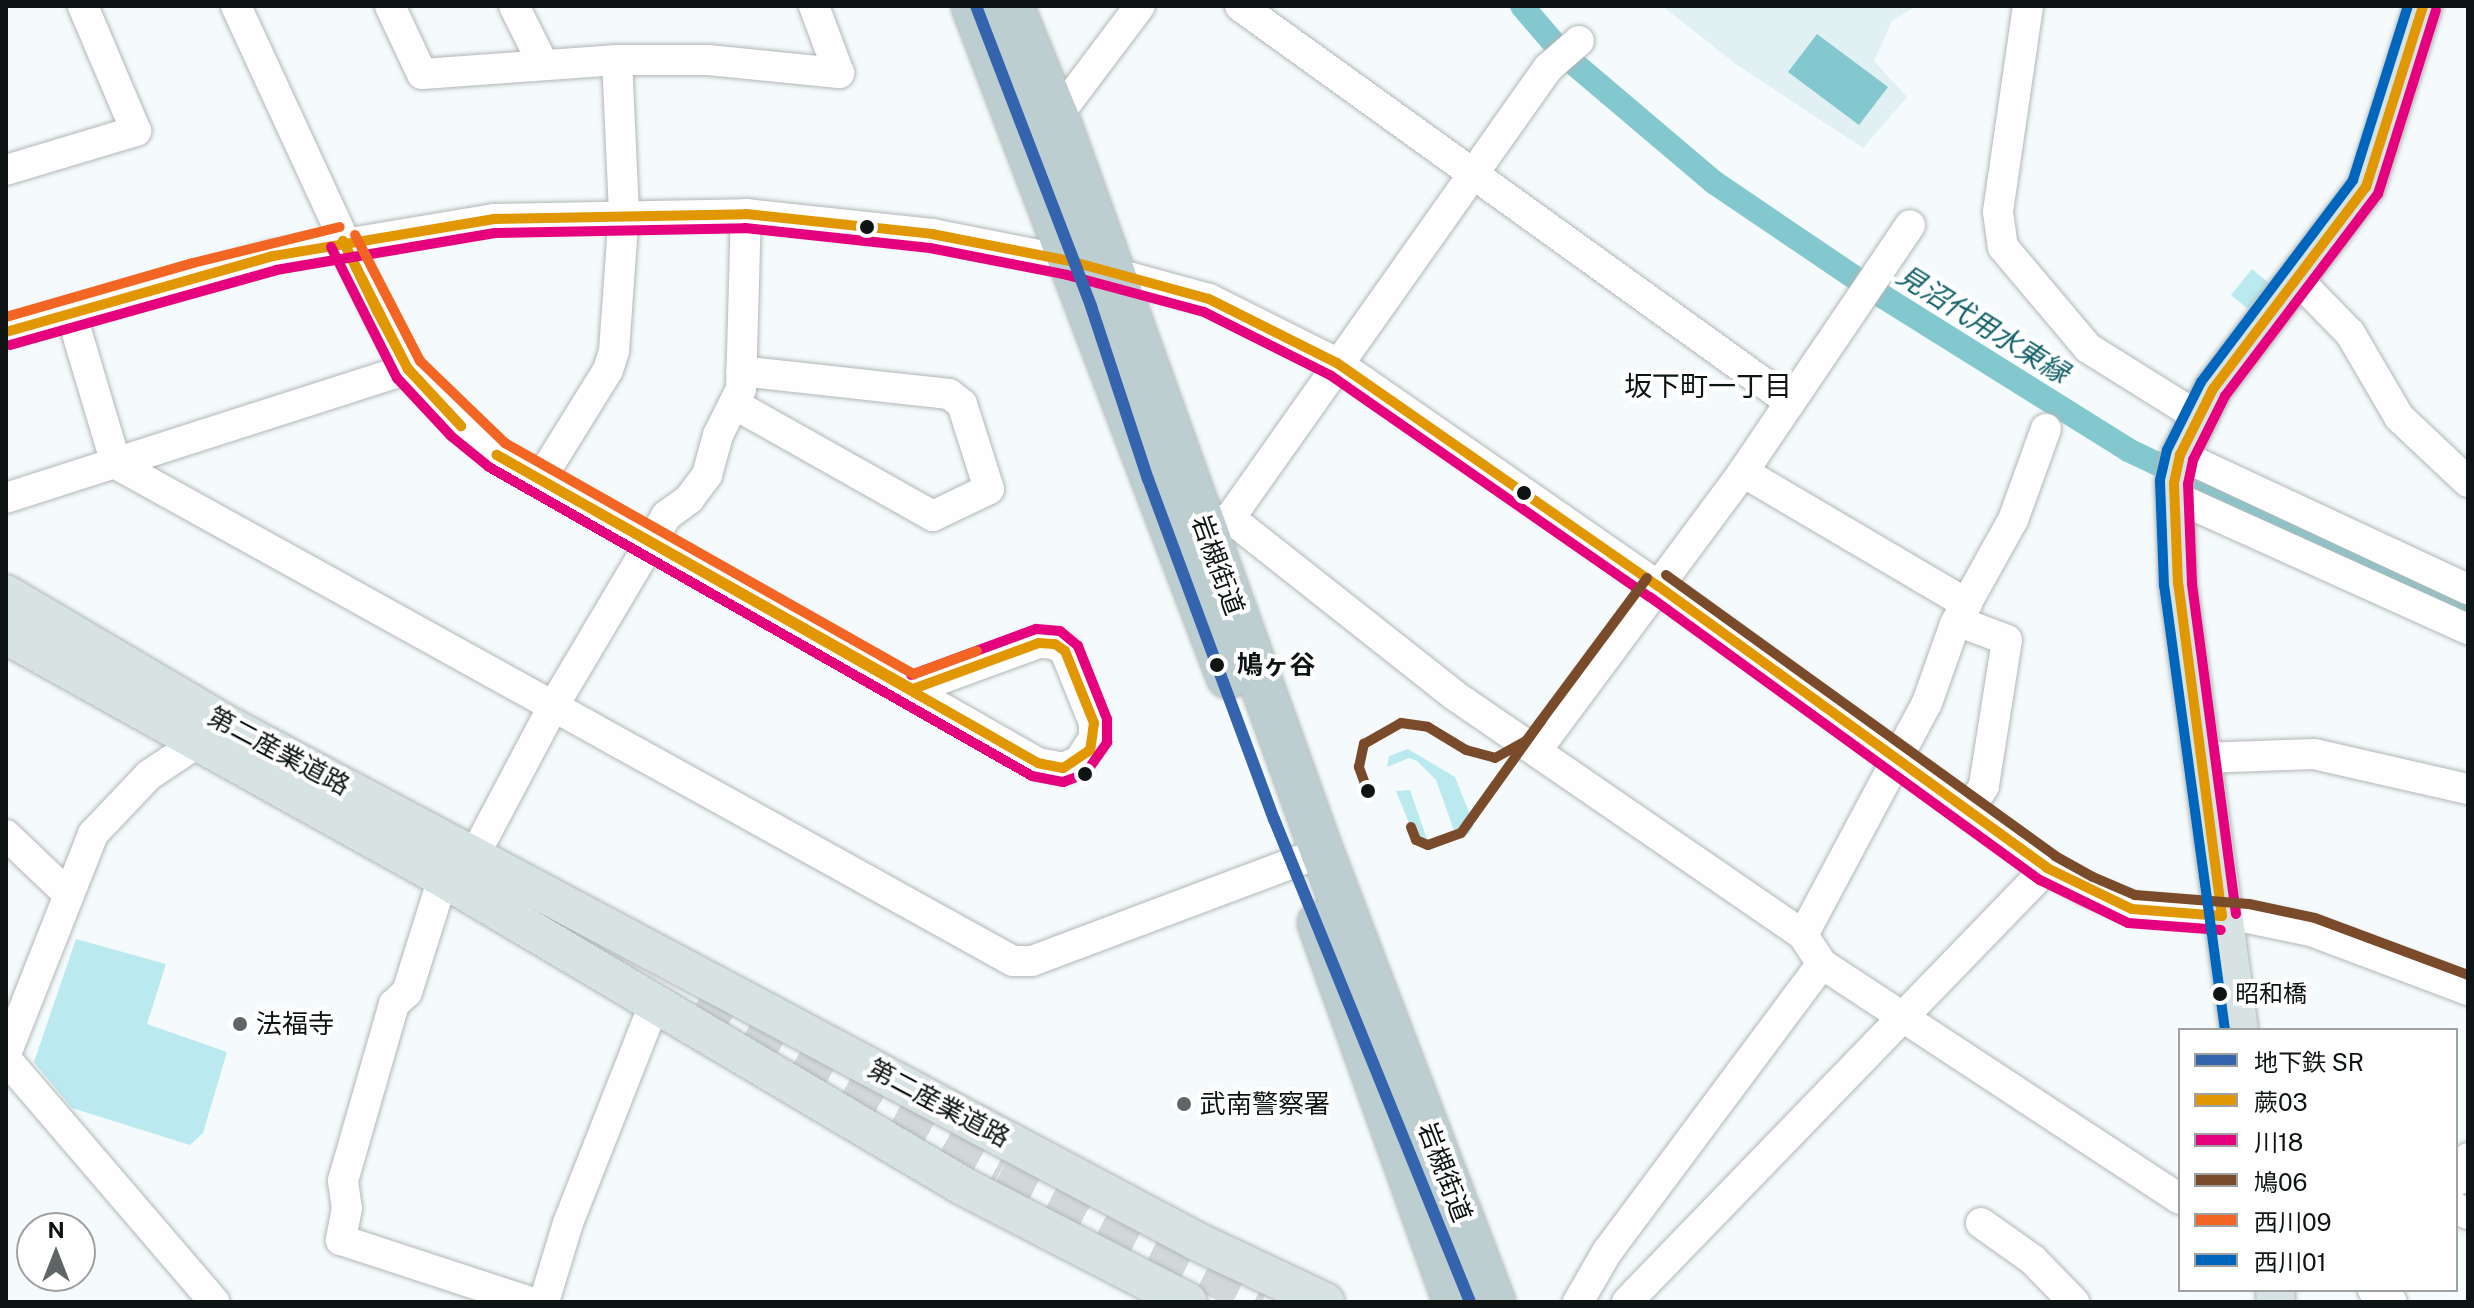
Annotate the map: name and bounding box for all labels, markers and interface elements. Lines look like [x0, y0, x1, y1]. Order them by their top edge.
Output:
unlabelled marker [859, 219, 875, 235]
water label: 見沼代用水東縁 [1891, 258, 2075, 390]
district label: 坂下町一丁目 [1624, 369, 1792, 403]
unlabelled marker [1516, 485, 1532, 501]
street label: 岩槻街道 [1186, 511, 1250, 619]
place label: 鳩ヶ谷 [1237, 649, 1315, 681]
marker: 鳩ヶ谷 [1204, 652, 1230, 678]
street label: 第二産業道路 [203, 701, 355, 801]
unlabelled marker [1077, 766, 1093, 782]
unlabelled marker [1360, 783, 1376, 799]
place label: 昭和橋 [2235, 980, 2307, 1008]
marker: 昭和橋 [2212, 986, 2228, 1002]
place label: 法福寺 [256, 1008, 334, 1040]
marker: 法福寺 [231, 1015, 249, 1033]
legend [2178, 1028, 2458, 1292]
text: 地下鉄 SR [2254, 1048, 2364, 1076]
street label: 第二産業道路 [863, 1053, 1015, 1153]
place label: 武南警察署 [1200, 1088, 1330, 1120]
text: 蕨03 [2254, 1088, 2308, 1116]
marker: 武南警察署 [1175, 1095, 1193, 1113]
street label: 岩槻街道 [1412, 1118, 1478, 1226]
text: 川18 [2254, 1128, 2303, 1156]
text: 鳩06 [2254, 1168, 2307, 1196]
text: 西川09 [2254, 1208, 2332, 1236]
north arrow [16, 1212, 96, 1292]
text: N [47, 1217, 65, 1243]
text: 西川01 [2254, 1248, 2326, 1276]

